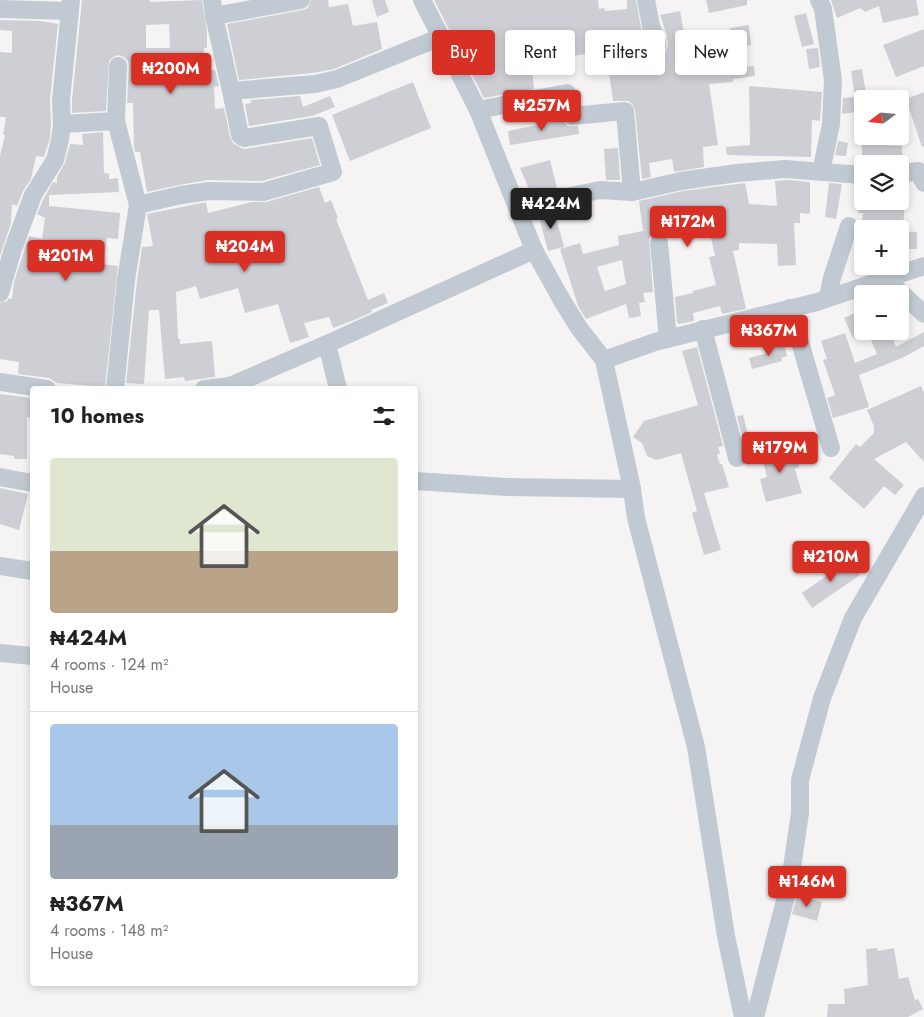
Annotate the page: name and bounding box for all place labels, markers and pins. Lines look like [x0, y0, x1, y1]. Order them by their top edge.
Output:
pin: ₦200M [136, 52, 206, 95]
pin: ₦257M [507, 90, 577, 132]
pin: ₦424M [516, 188, 586, 230]
pin: ₦172M [653, 206, 723, 248]
pin: ₦204M [210, 230, 280, 273]
pin: ₦201M [31, 240, 101, 282]
pin: ₦367M [734, 314, 804, 357]
pin: ₦179M [745, 432, 815, 474]
pin: ₦210M [796, 540, 866, 583]
pin: ₦146M [772, 866, 842, 908]

